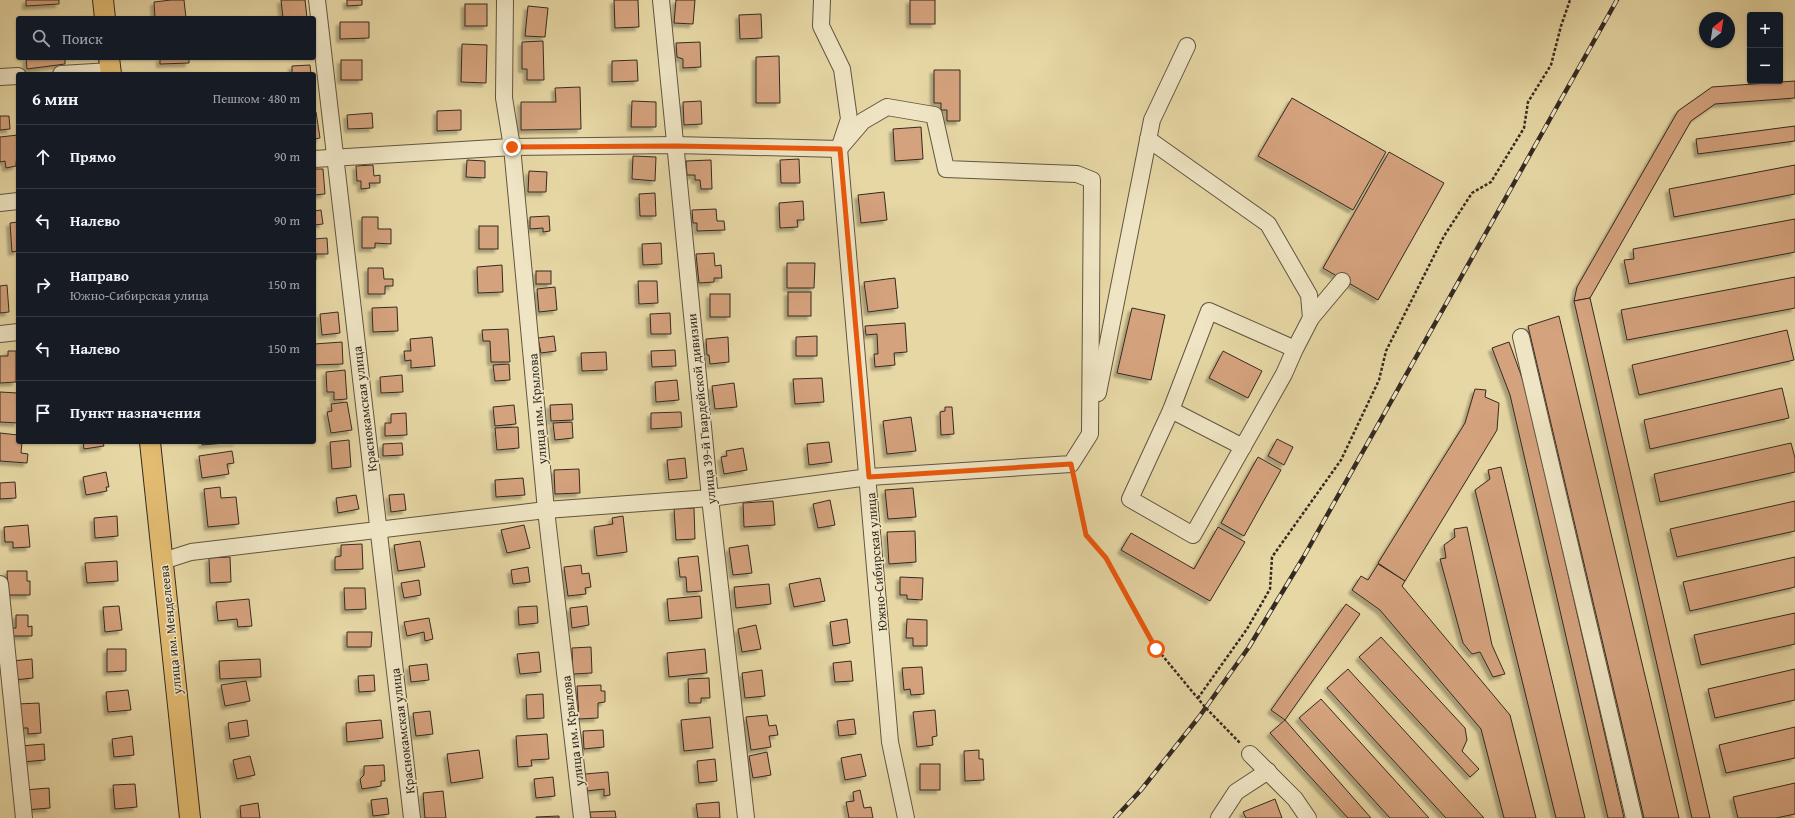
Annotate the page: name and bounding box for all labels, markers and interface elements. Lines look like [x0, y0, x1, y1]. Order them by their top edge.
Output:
north arrow [1699, 12, 1735, 48]
map controls [1747, 12, 1783, 84]
button: + [1747, 12, 1783, 48]
search box [16, 16, 316, 60]
icon: search [30, 27, 52, 49]
text: Поиск [62, 28, 103, 49]
button: − [1747, 48, 1783, 84]
text: 6 мин [32, 86, 78, 111]
text: Пешком · 480 m [213, 89, 300, 108]
route end [503, 138, 521, 156]
icon: ahead [32, 146, 54, 168]
text: Прямо [70, 146, 116, 167]
text: 90 m [274, 147, 300, 166]
icon: left [32, 210, 54, 232]
text: Налево [70, 210, 120, 231]
text: 90 m [274, 211, 300, 230]
text: Направо [70, 265, 129, 286]
icon: right [32, 274, 54, 296]
text: 150 m [268, 275, 300, 294]
text: Южно-Сибирская улица [70, 286, 209, 305]
street label: улица 39-й Гвардейской дивизии [682, 312, 721, 506]
icon: left [32, 338, 54, 360]
text: Налево [70, 338, 120, 359]
text: 150 m [268, 339, 300, 358]
street label: Краснокамская улица [347, 344, 382, 473]
street label: улица им. Крылова [523, 352, 552, 466]
icon: arrive [32, 402, 54, 424]
text: Пункт назначения [70, 402, 201, 423]
street label: Южно-Сибирская улица [861, 491, 892, 632]
street label: улица им. Менделеева [154, 564, 187, 697]
route start [1147, 640, 1165, 658]
street label: Краснокамская улица [385, 666, 420, 795]
street label: улица им. Крылова [556, 674, 589, 788]

